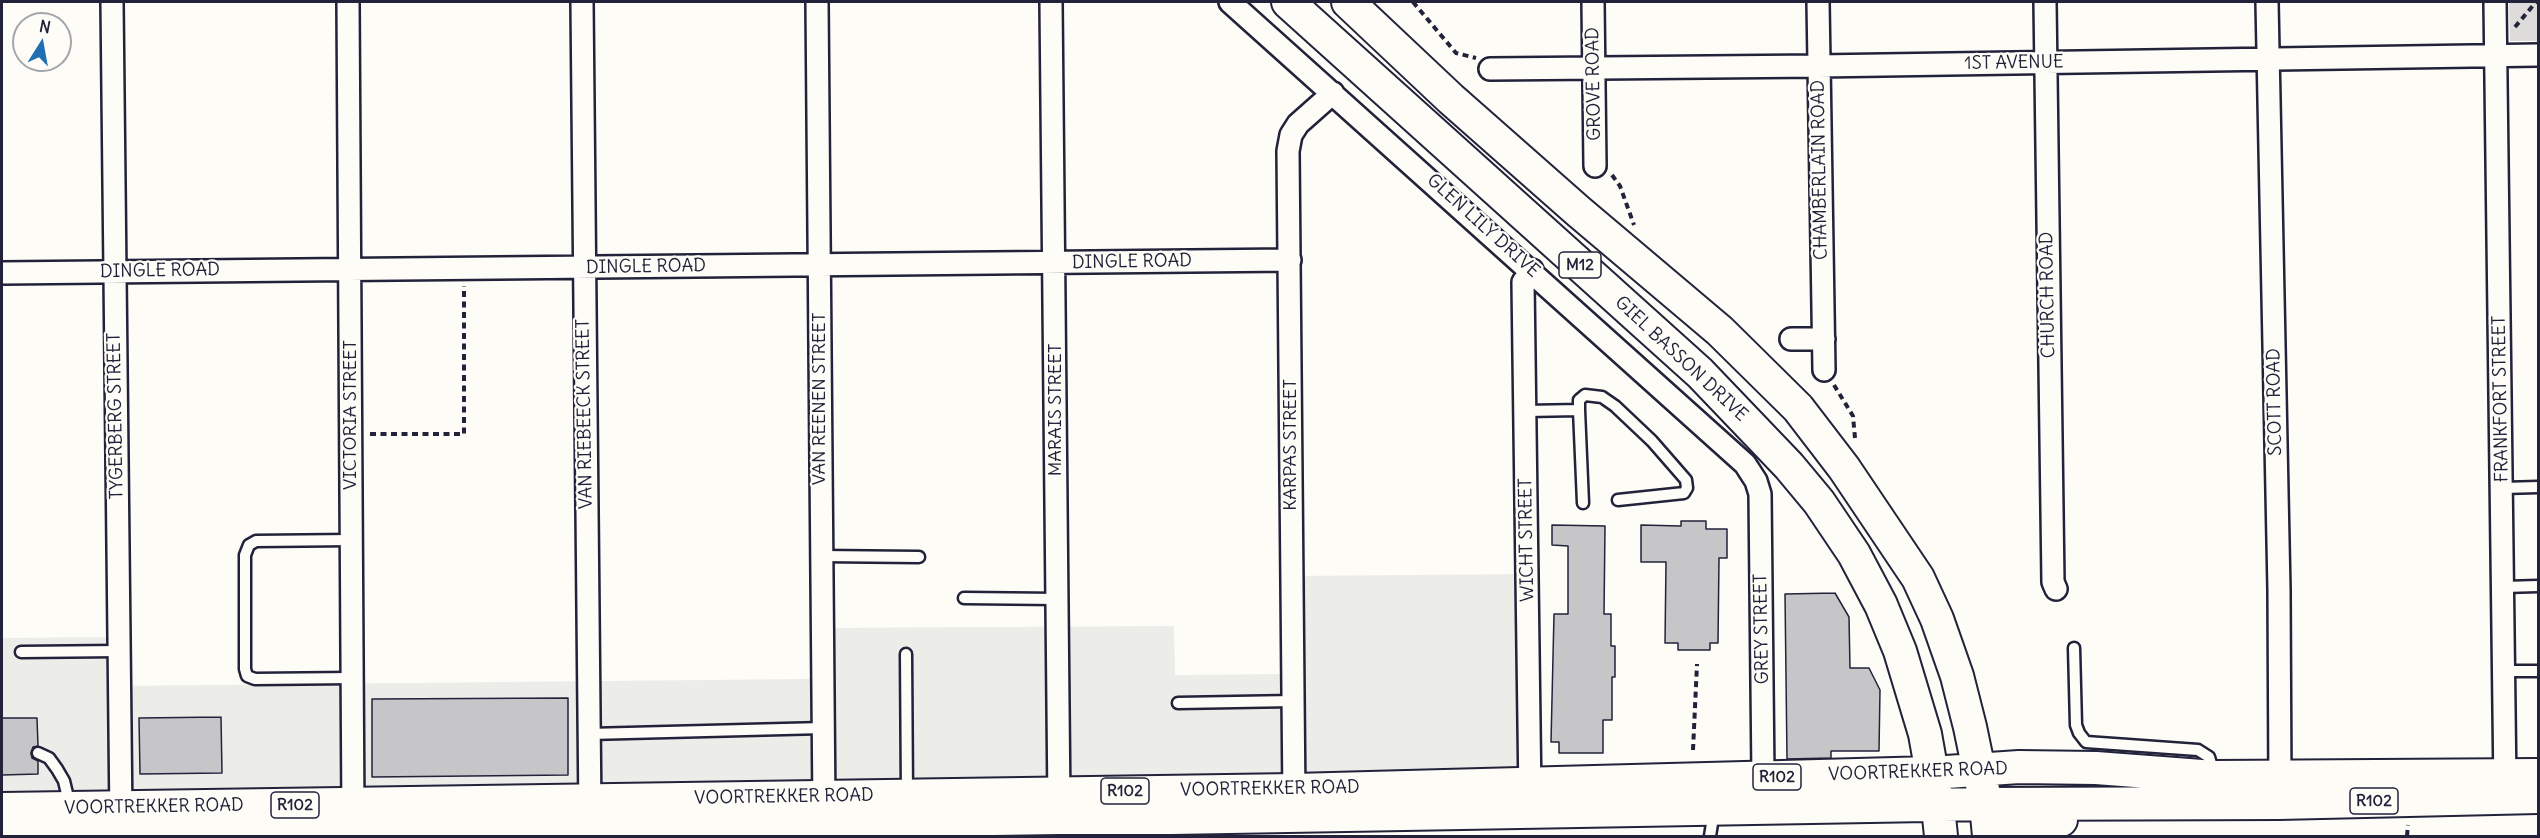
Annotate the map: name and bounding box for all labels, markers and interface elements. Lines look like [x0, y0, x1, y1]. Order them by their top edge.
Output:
north arrow [12, 12, 72, 72]
text: N [38, 15, 52, 37]
street label: GROVE ROAD [1582, 27, 1606, 141]
street label: 1ST AVENUE [1964, 51, 2064, 75]
street label: CHAMBERLAIN ROAD [1808, 80, 1832, 260]
street label: GLEN LILY DRIVE [1422, 170, 1544, 282]
street label: CHURCH ROAD [2036, 231, 2060, 359]
street label: DINGLE ROAD [1072, 250, 1192, 274]
road number: M12 [1559, 252, 1601, 278]
street label: DINGLE ROAD [586, 255, 706, 279]
street label: DINGLE ROAD [100, 259, 220, 283]
street label: GIEL BASSON DRIVE [1610, 292, 1752, 426]
street label: VAN REENEN STREET [809, 313, 831, 485]
street label: FRANKFORT STREET [2489, 315, 2513, 483]
street label: VAN RIEBEECK STREET [573, 319, 597, 509]
street label: TYGERBERG STREET [104, 333, 128, 499]
street label: VICTORIA STREET [340, 340, 362, 490]
street label: MARAIS STREET [1045, 344, 1067, 476]
street label: SCOTT ROAD [2263, 348, 2287, 456]
street label: KARPAS STREET [1280, 379, 1302, 511]
street label: WICHT STREET [1515, 478, 1539, 602]
street label: GREY STREET [1750, 574, 1774, 684]
street label: VOORTREKKER ROAD [1828, 758, 2008, 786]
road number: R102 [1753, 764, 1801, 790]
street label: VOORTREKKER ROAD [1180, 777, 1360, 801]
road number: R102 [1101, 778, 1149, 804]
street label: VOORTREKKER ROAD [694, 785, 874, 809]
road number: R102 [2350, 788, 2398, 814]
road number: R102 [271, 792, 319, 818]
street label: VOORTREKKER ROAD [64, 795, 244, 819]

